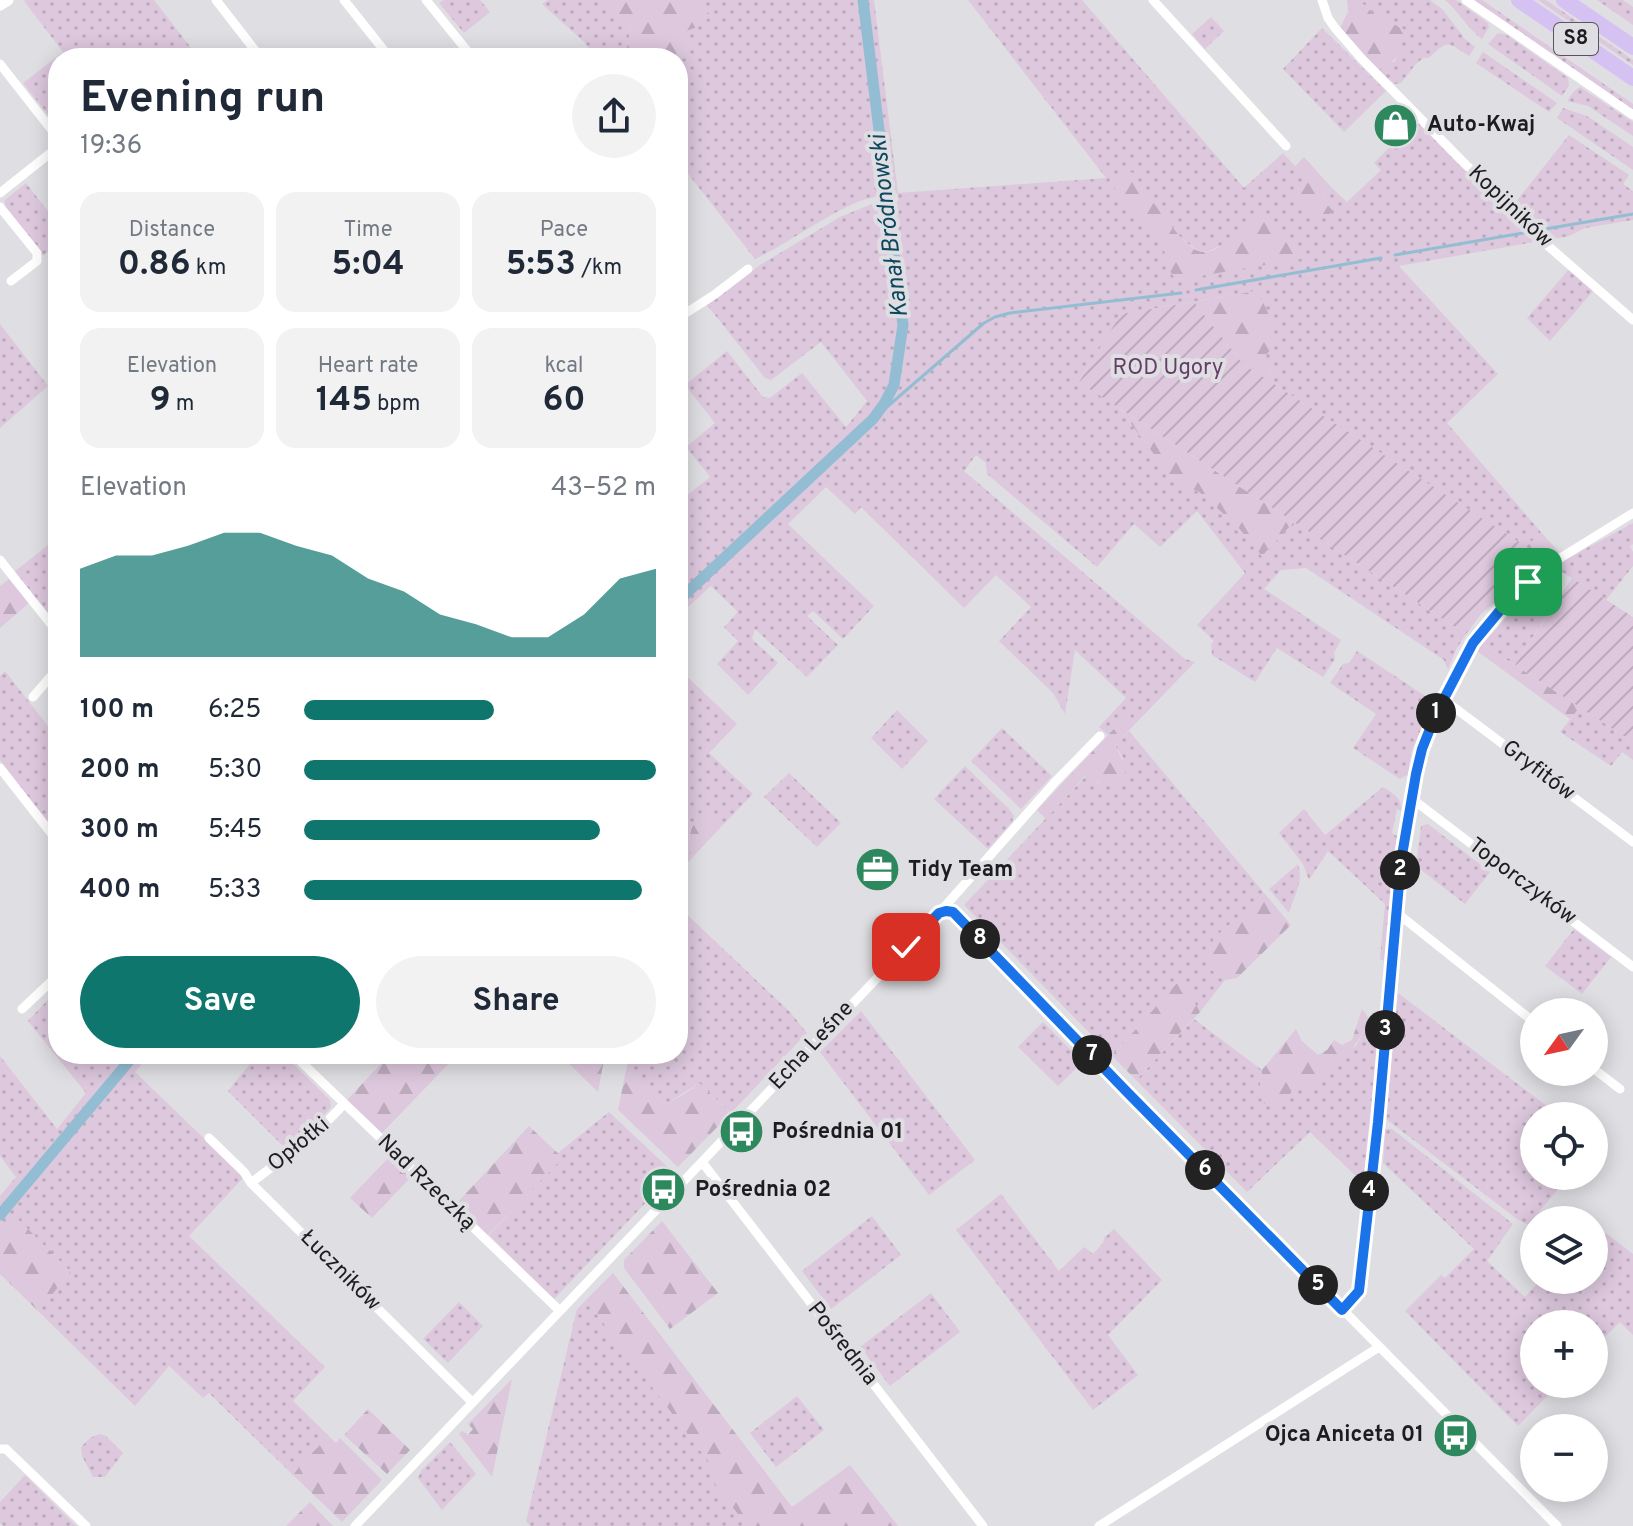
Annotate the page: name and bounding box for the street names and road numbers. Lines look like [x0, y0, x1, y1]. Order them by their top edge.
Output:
road number: S8 [1554, 23, 1598, 55]
street label: Kopijników [1462, 160, 1558, 254]
street label: Gryfitów [1496, 735, 1580, 807]
street label: Toporczyków [1463, 833, 1581, 931]
street label: Echa Leśne [764, 996, 860, 1096]
street label: Opłotki [263, 1112, 335, 1178]
street label: Nad Rzeczką [371, 1129, 481, 1237]
street label: Łuczników [294, 1225, 386, 1317]
street label: Pośrednia [801, 1297, 883, 1391]

